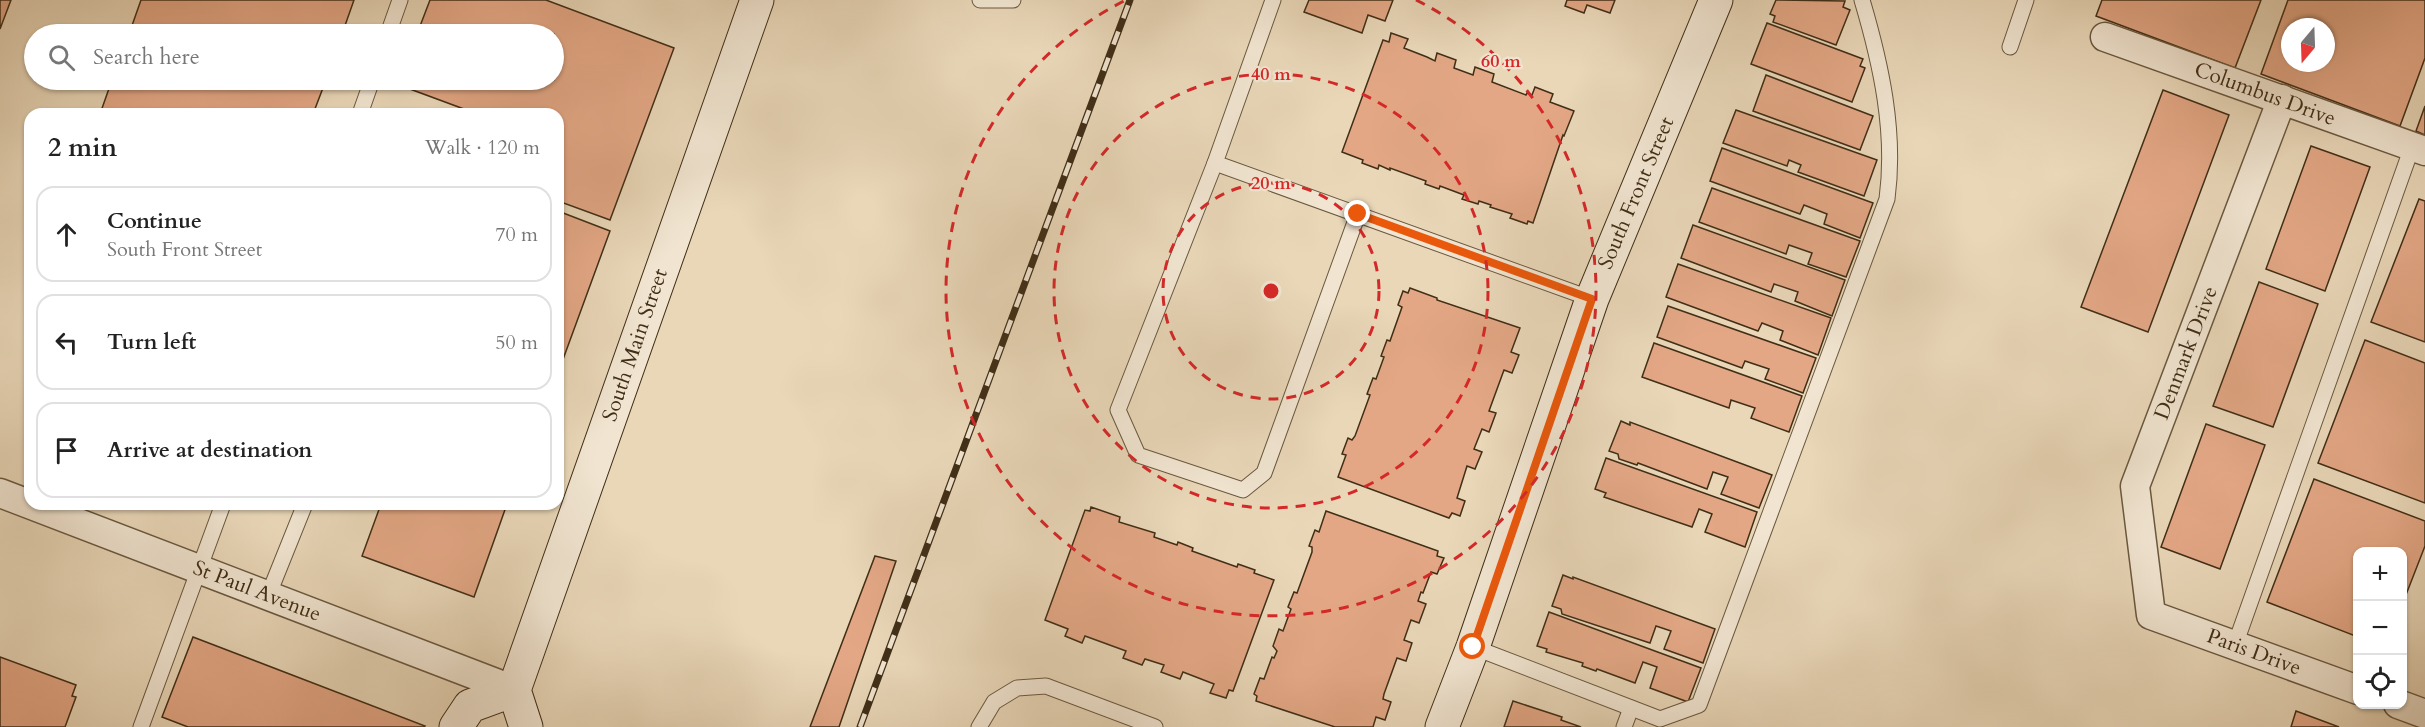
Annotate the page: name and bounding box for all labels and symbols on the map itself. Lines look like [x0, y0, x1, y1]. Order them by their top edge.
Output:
north arrow [2281, 18, 2335, 72]
text: 60 m [1481, 49, 1521, 74]
street label: Columbus Drive [2190, 55, 2340, 133]
text: 40 m [1251, 62, 1291, 87]
street label: South Front Street [1591, 112, 1681, 274]
text: 20 m [1251, 171, 1291, 196]
route end [1344, 200, 1370, 226]
street label: South Main Street [595, 264, 675, 425]
centre of rings [1261, 281, 1281, 301]
street label: Denmark Drive [2147, 282, 2225, 424]
street label: St Paul Avenue [189, 553, 325, 629]
street label: Paris Drive [2203, 622, 2305, 682]
route start [1459, 633, 1485, 659]

